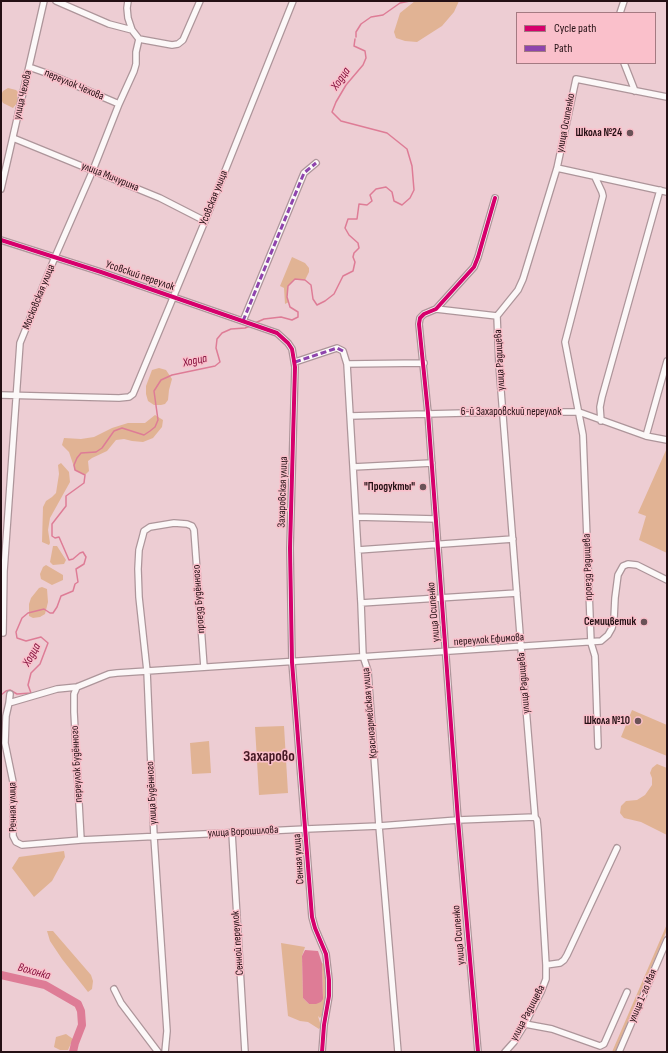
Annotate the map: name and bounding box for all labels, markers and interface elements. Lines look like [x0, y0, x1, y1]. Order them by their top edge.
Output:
legend [516, 12, 656, 64]
text: Cycle path [554, 21, 596, 36]
text: Path [554, 41, 572, 56]
water label: Ходца [328, 65, 354, 93]
street label: переулок Чехова [42, 66, 106, 104]
street label: улица Чехова [11, 69, 35, 121]
street label: улица Осипенко [554, 92, 578, 154]
place label: Школа №24 [576, 126, 622, 140]
marker: Школа №24 [625, 128, 635, 138]
street label: улица Мичурина [79, 159, 141, 195]
street label: Усовская улица [197, 169, 231, 227]
street label: Усовский переулок [104, 258, 176, 294]
street label: Московская улица [20, 263, 58, 331]
street label: улица Радищева [492, 329, 508, 391]
water label: Ходца [182, 351, 208, 371]
street label: 6-й Захаровский переулок [461, 405, 561, 419]
street label: Захаровская улица [275, 456, 291, 528]
place label: "Продукты" [364, 480, 415, 494]
marker: "Продукты" [418, 482, 428, 492]
street label: проезд Радищева [580, 533, 596, 601]
street label: проезд Будённого [190, 564, 208, 634]
street label: улица Осипенко [425, 582, 443, 642]
place label: Семицветик [584, 615, 636, 629]
marker: Семицветик [639, 617, 649, 627]
street label: переулок Ефимова [453, 631, 525, 649]
water label: Ходца [20, 641, 44, 669]
street label: улица Радищева [515, 652, 533, 714]
street label: Красноармейская улица [359, 667, 381, 759]
place label: Школа №10 [584, 714, 630, 728]
marker: Школа №10 [633, 716, 643, 726]
street label: переулок Будённого [68, 725, 86, 803]
district label: Захарово [243, 748, 295, 766]
street label: улица Будённого [144, 761, 160, 825]
street label: Речная улица [6, 782, 20, 832]
street label: улица Ворошилова [207, 824, 279, 840]
street label: Сенная улица [291, 833, 307, 885]
street label: улица Осипенко [450, 905, 468, 965]
street label: Сенной переулок [229, 910, 247, 976]
water label: Вохонка [16, 961, 52, 983]
street label: улица 1-го Мая [626, 967, 660, 1025]
street label: улица Радищева [508, 983, 548, 1043]

